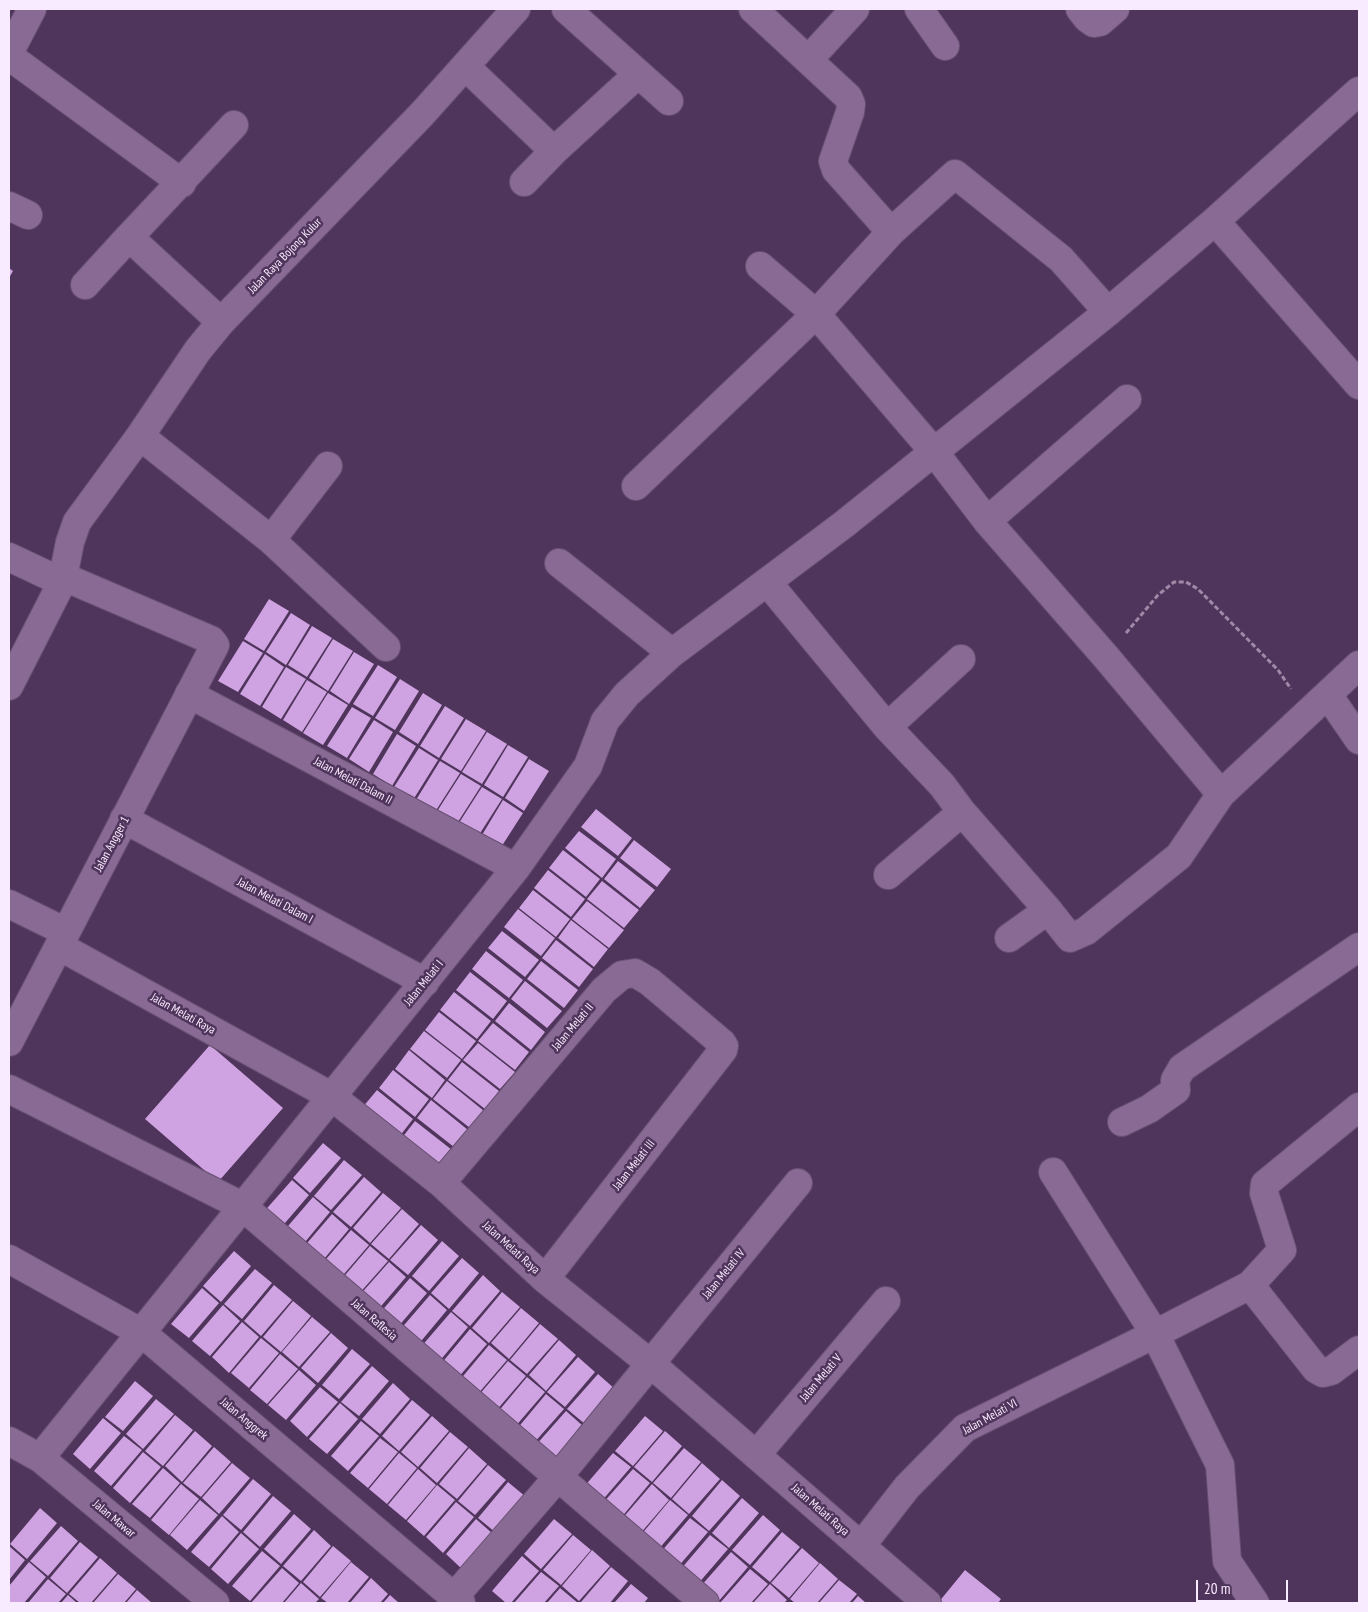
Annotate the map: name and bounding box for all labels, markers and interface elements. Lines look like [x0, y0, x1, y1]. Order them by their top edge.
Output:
street label: Jalan Raya Bojong Kulur [245, 215, 325, 297]
street label: Jalan Melati Dalam II [311, 754, 395, 808]
street label: Jalan Angger 1 [91, 814, 133, 874]
street label: Jalan Melati Dalam I [235, 875, 315, 927]
street label: Jalan Melati I [401, 957, 447, 1009]
street label: Jalan Melati Raya [148, 990, 218, 1038]
street label: Jalan Melati II [549, 1000, 597, 1054]
street label: Jalan Melati III [610, 1137, 658, 1193]
street label: Jalan Melati Raya [480, 1219, 542, 1277]
street label: Jalan Melati IV [699, 1246, 749, 1302]
street label: Jalan Raflesia [348, 1296, 400, 1344]
street label: Jalan Melati V [797, 1351, 845, 1405]
street label: Jalan Anggrek [217, 1395, 271, 1443]
street label: Jalan Melati VI [960, 1396, 1020, 1438]
street label: Jalan Melati Raya [788, 1481, 852, 1539]
street label: Jalan Mawar [90, 1497, 138, 1541]
scale bar [1198, 1570, 1290, 1602]
text: 20 m [1204, 1579, 1230, 1598]

